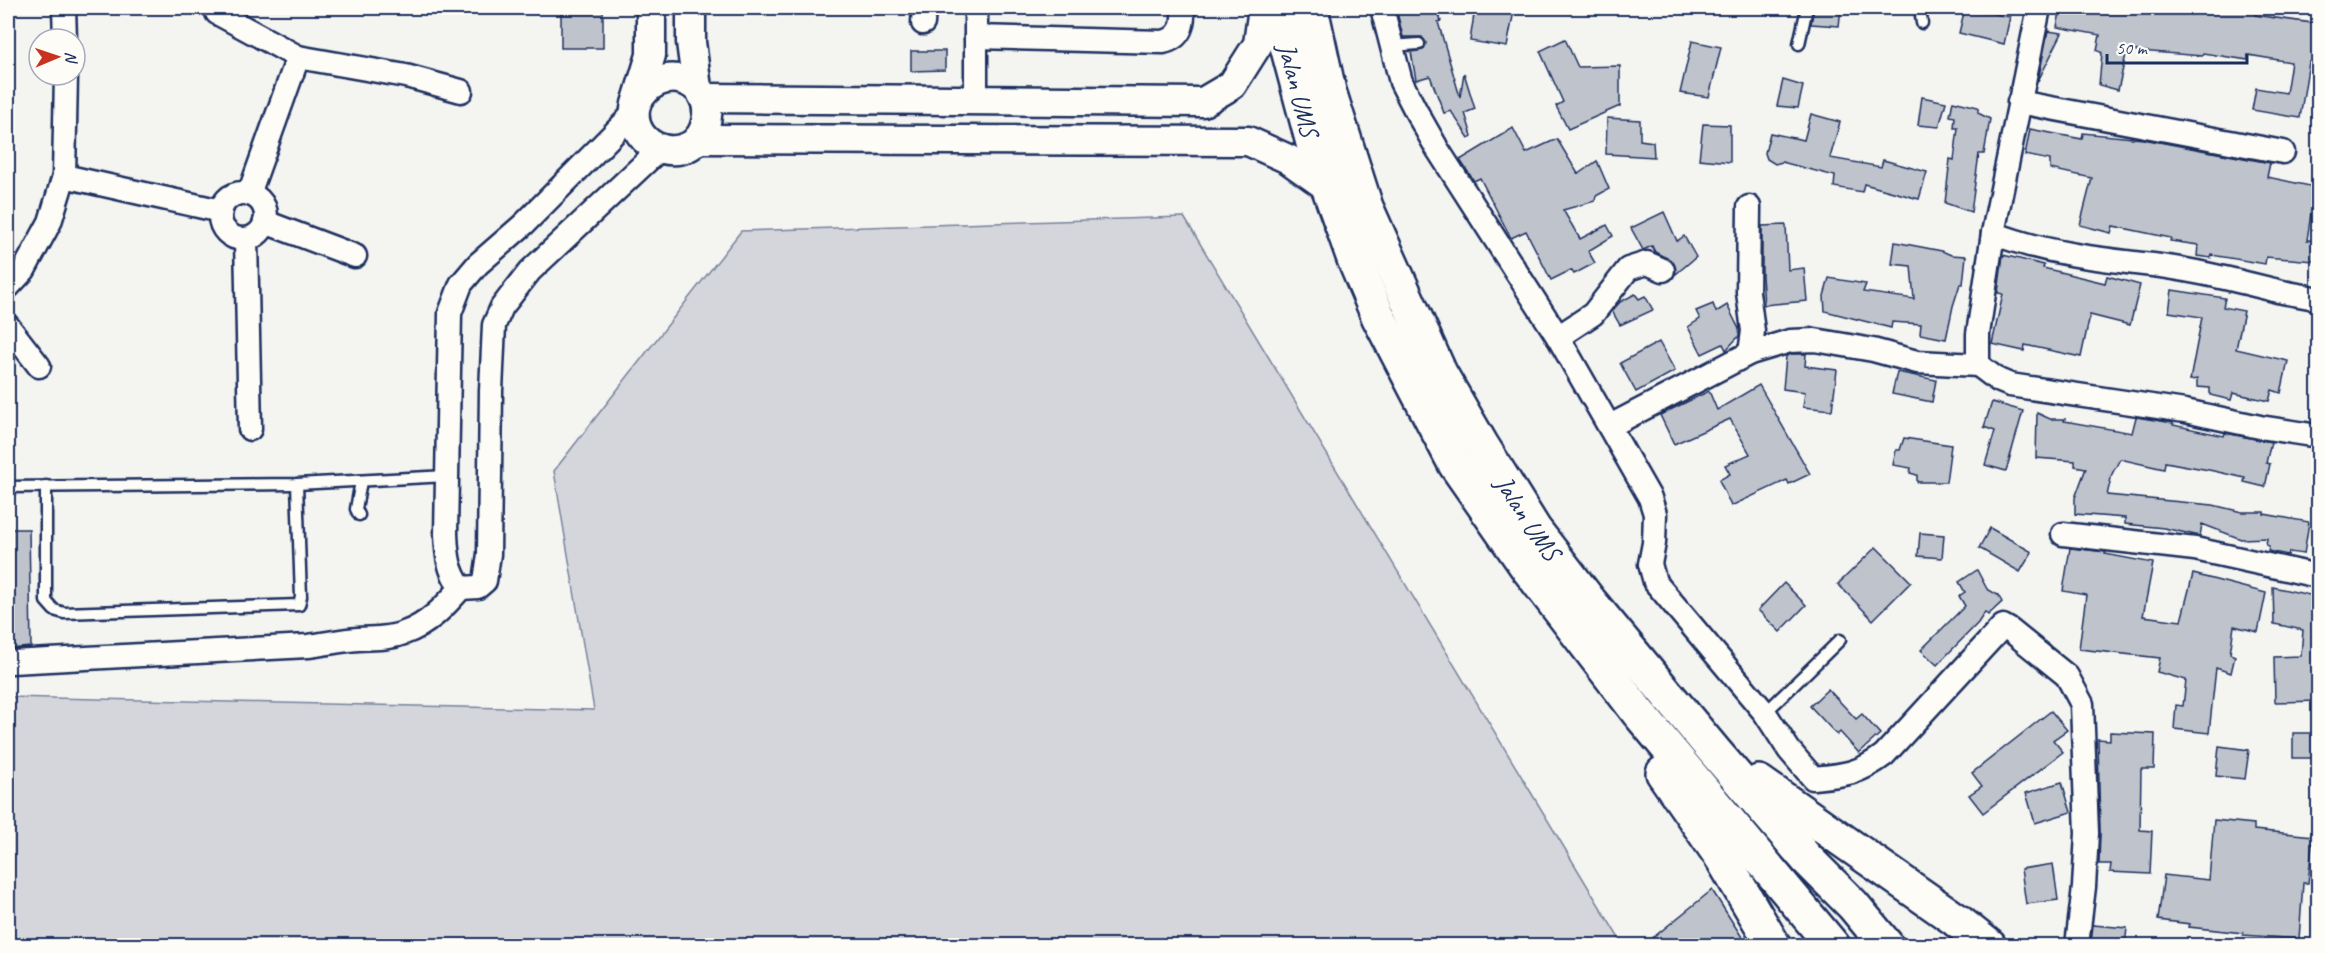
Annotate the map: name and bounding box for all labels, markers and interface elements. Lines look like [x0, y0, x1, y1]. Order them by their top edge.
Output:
north arrow [27, 27, 87, 87]
scale bar [2107, 27, 2246, 65]
text: 50 m [2116, 37, 2149, 59]
street label: Jalan UMS [1270, 38, 1328, 143]
text: N [61, 51, 81, 65]
street label: Jalan UMS [1487, 467, 1571, 570]

